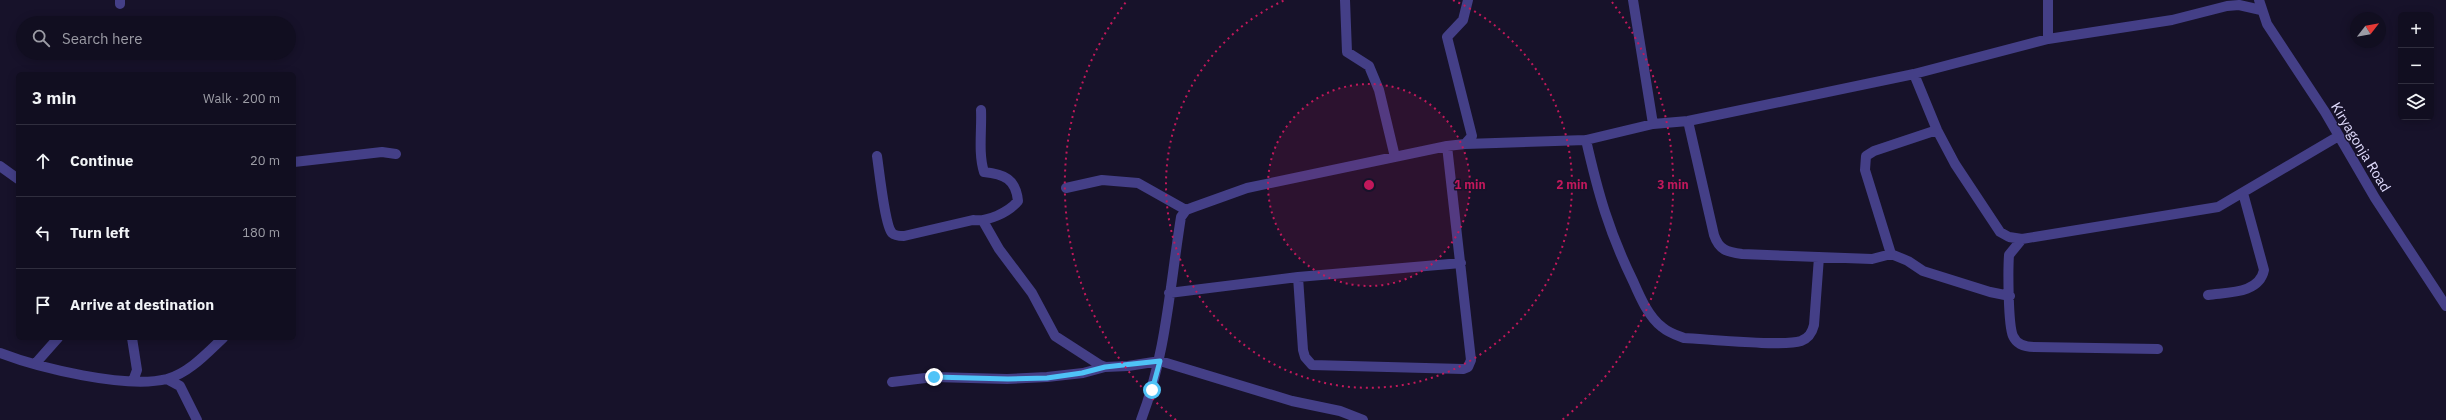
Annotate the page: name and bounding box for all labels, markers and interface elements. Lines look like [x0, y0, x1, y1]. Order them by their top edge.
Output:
north arrow [2350, 12, 2386, 48]
map controls [2398, 12, 2434, 120]
button: + [2398, 12, 2434, 48]
search box [16, 16, 296, 60]
icon: search [30, 27, 52, 49]
text: Search here [62, 29, 142, 48]
button: − [2398, 48, 2434, 84]
button: layers [2398, 84, 2434, 120]
text: 3 min [32, 87, 76, 109]
text: Walk · 200 m [203, 90, 280, 107]
street label: Kiryagonja Road [2327, 99, 2395, 195]
icon: ahead [32, 150, 54, 172]
text: Continue [70, 151, 134, 170]
text: 20 m [250, 152, 280, 169]
text: 1 min [1454, 177, 1486, 192]
text: 2 min [1556, 177, 1588, 192]
text: 3 min [1657, 177, 1689, 192]
centre of rings [1362, 178, 1376, 192]
icon: left [32, 222, 54, 244]
text: Turn left [70, 223, 130, 242]
text: 180 m [242, 224, 280, 241]
icon: arrive [32, 294, 54, 316]
text: Arrive at destination [70, 295, 214, 314]
route end [925, 368, 943, 386]
route start [1143, 381, 1161, 399]

